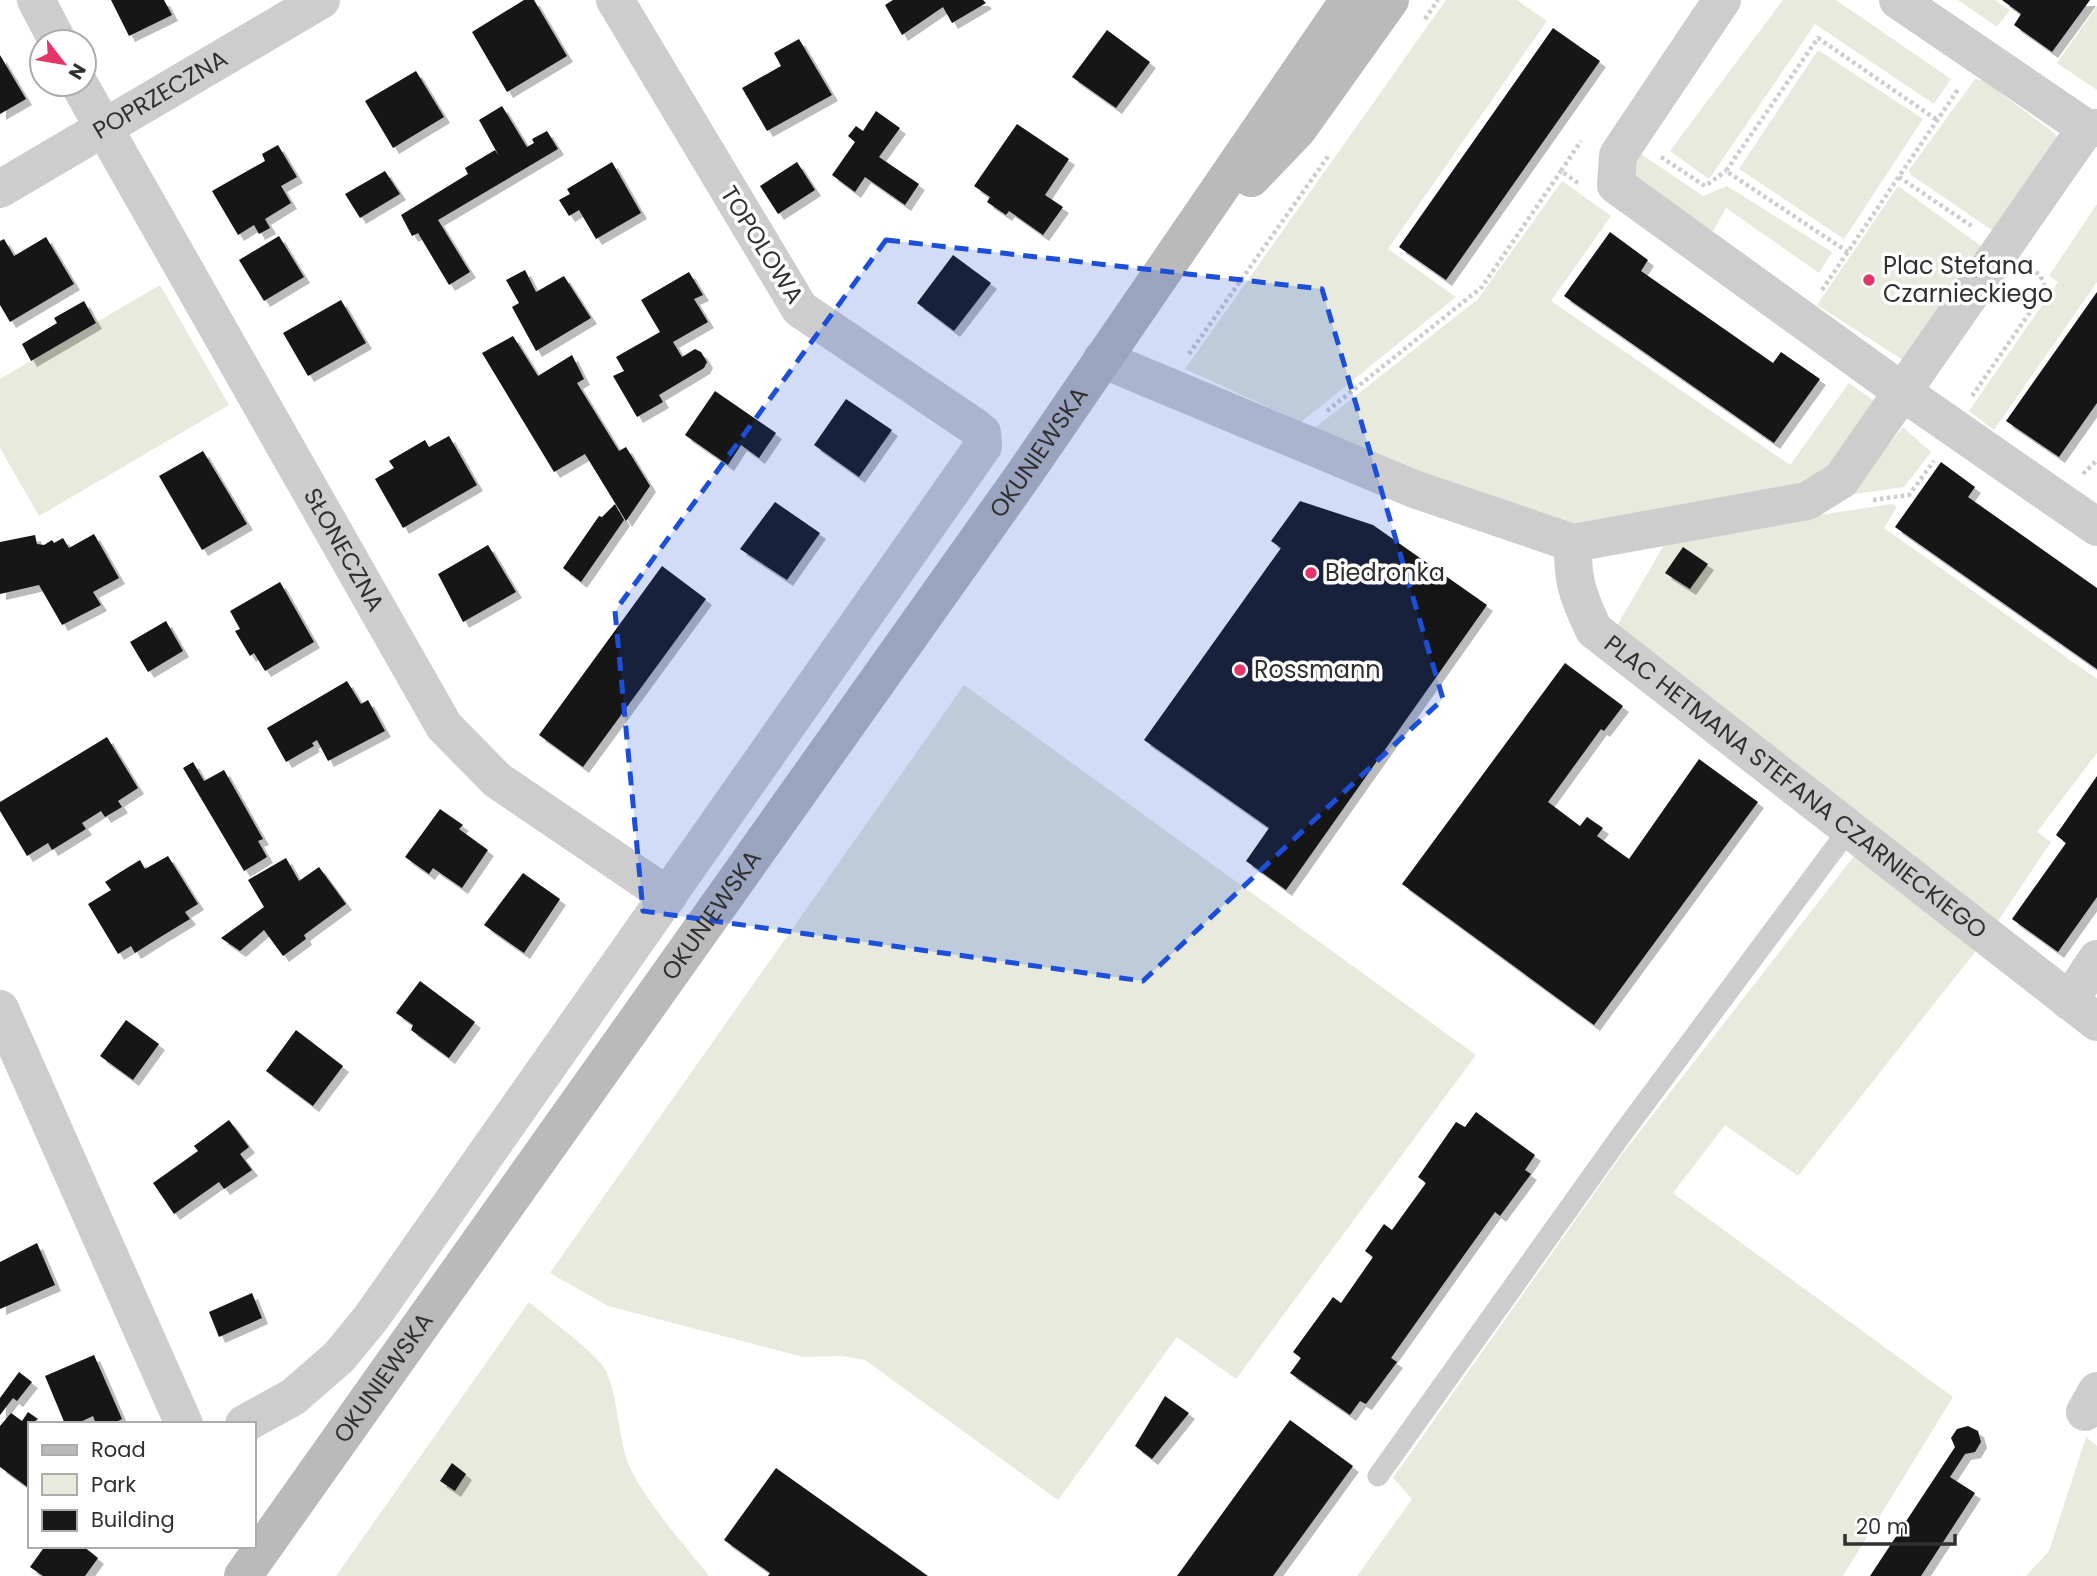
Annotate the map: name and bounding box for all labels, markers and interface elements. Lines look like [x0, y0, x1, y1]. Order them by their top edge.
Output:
north arrow [28, 28, 98, 98]
street label: POPRZECZNA [87, 42, 234, 147]
text: N [62, 58, 92, 85]
street label: TOPOLOWA [713, 179, 812, 310]
place label: Plac Stefana Czarnieckiego [1883, 249, 2053, 310]
marker: Plac Stefana Czarnieckiego [1861, 272, 1877, 288]
street label: OKUNIEWSKA [981, 380, 1095, 524]
street label: SŁONECZNA [296, 482, 393, 618]
place label: Biedronka [1325, 556, 1445, 589]
marker: Biedronka [1303, 565, 1319, 581]
street label: PLAC HETMANA STEFANA CZARNIECKIEGO [1597, 627, 1994, 946]
place label: Rossmann [1254, 653, 1381, 686]
marker: Rossmann [1232, 662, 1248, 678]
street label: OKUNIEWSKA [653, 843, 769, 987]
street label: OKUNIEWSKA [326, 1306, 441, 1449]
legend [28, 1422, 256, 1548]
text: Road [91, 1435, 146, 1464]
text: Park [91, 1470, 136, 1499]
scale bar [1845, 1502, 1955, 1546]
text: Building [91, 1505, 175, 1534]
text: 20 m [1856, 1512, 1909, 1541]

